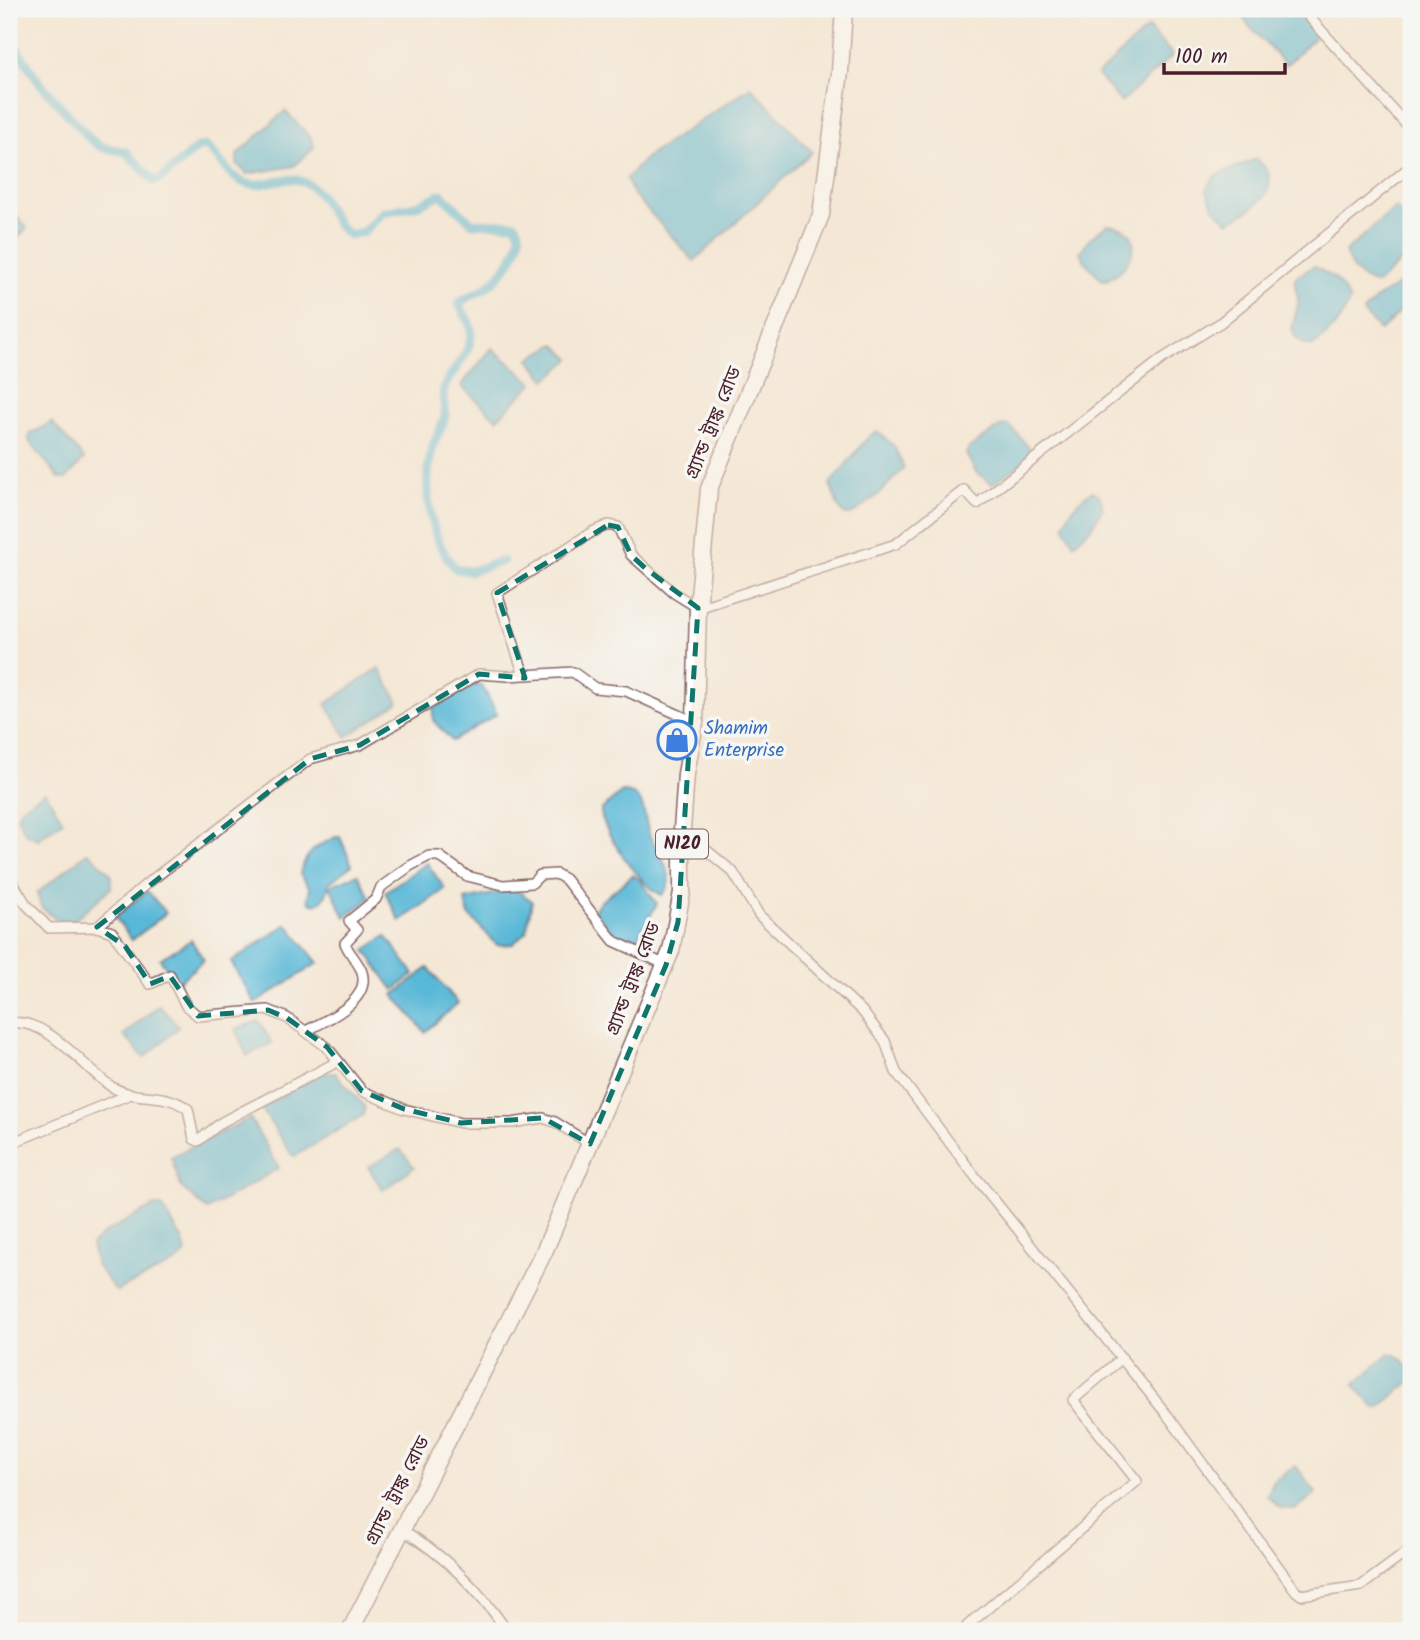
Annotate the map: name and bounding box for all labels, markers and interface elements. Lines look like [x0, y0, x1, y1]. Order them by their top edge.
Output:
scale bar [1164, 32, 1285, 76]
text: 100 m [1175, 41, 1228, 74]
street label: গ্র্যান্ড ট্রাঙ্ক রোড [678, 362, 750, 484]
place label: Shamim Enterprise [704, 714, 784, 766]
shop icon: Shamim Enterprise [656, 719, 698, 761]
road number: N120 [656, 830, 708, 858]
street label: গ্র্যান্ড ট্রাঙ্ক রোড [599, 918, 670, 1040]
street label: গ্র্যান্ড ট্রাঙ্ক রোড [358, 1431, 439, 1551]

